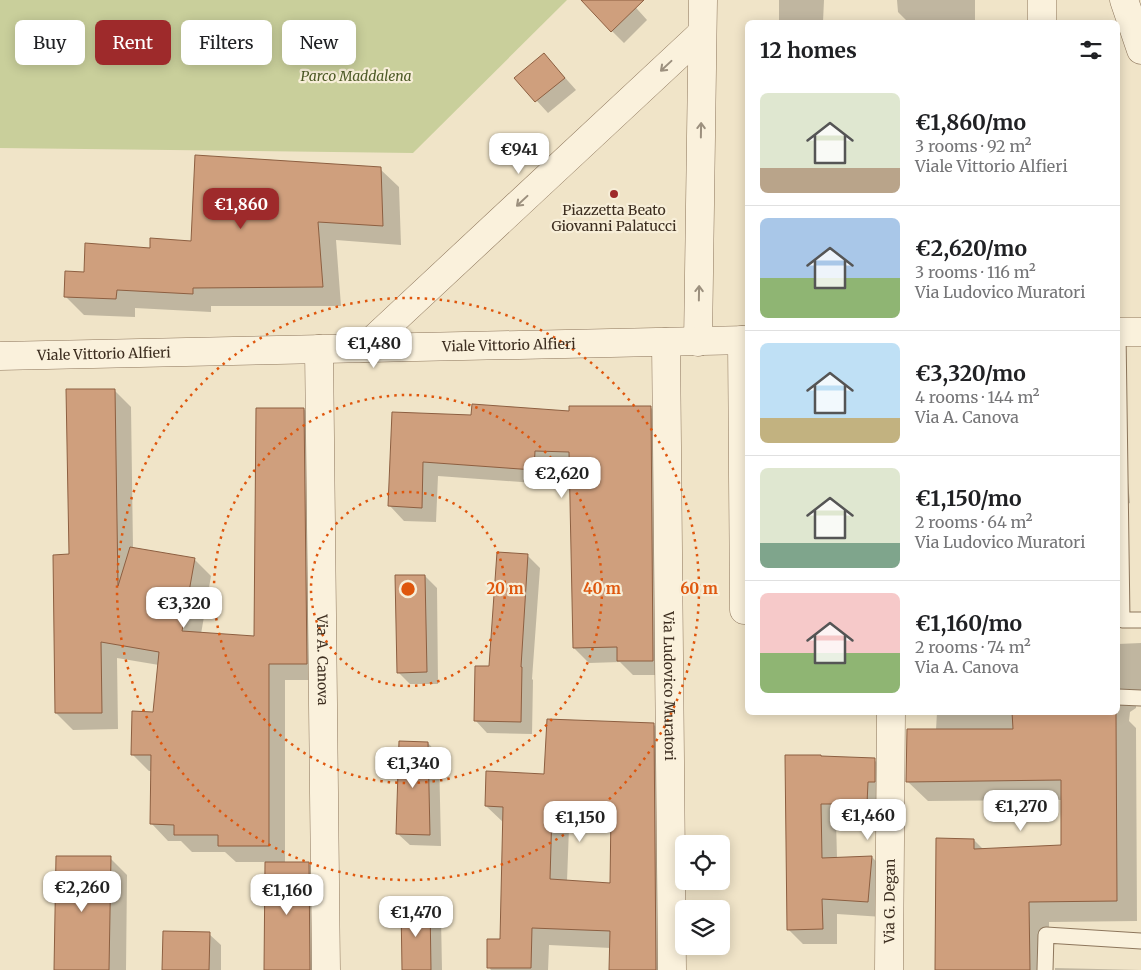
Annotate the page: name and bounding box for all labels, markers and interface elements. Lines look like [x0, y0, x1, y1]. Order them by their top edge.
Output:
chip: Buy [15, 20, 85, 65]
chip: Rent [95, 20, 171, 65]
chip: Filters [181, 20, 272, 65]
chip: New [282, 20, 356, 65]
icon: filters [1077, 36, 1105, 64]
text: 12 homes [760, 37, 857, 64]
one-way arrow [660, 60, 673, 72]
park label: Parco Maddalena [300, 67, 412, 85]
text: €1,860/mo [915, 109, 1026, 136]
icon: home [800, 113, 860, 173]
one-way arrow [696, 123, 706, 139]
pin: €941 [489, 132, 549, 175]
text: 3 rooms · 92 m² [915, 136, 1031, 156]
text: €941 [500, 139, 538, 159]
text: Viale Vittorio Alfieri [915, 156, 1068, 176]
pin: €1,860 [200, 188, 282, 230]
marker: Piazzetta Beato Giovanni Palatucci [608, 188, 620, 200]
text: €1,860 [214, 194, 268, 214]
one-way arrow [516, 195, 528, 207]
place label: Piazzetta Beato Giovanni Palatucci [551, 201, 677, 235]
text: €2,620/mo [915, 235, 1027, 262]
icon: home [800, 238, 860, 298]
text: 3 rooms · 116 m² [915, 262, 1036, 282]
text: Via Ludovico Muratori [915, 282, 1086, 302]
one-way arrow [694, 285, 704, 302]
pin: €1,480 [333, 326, 415, 369]
text: €1,480 [347, 333, 401, 353]
street label: Viale Vittorio Alfieri [441, 335, 576, 356]
street label: Viale Vittorio Alfieri [36, 343, 171, 364]
text: €3,320/mo [915, 360, 1026, 387]
icon: home [800, 363, 860, 423]
text: 4 rooms · 144 m² [915, 387, 1039, 407]
text: Via A. Canova [915, 407, 1019, 427]
pin: €2,620 [521, 456, 603, 499]
text: €2,620 [535, 463, 589, 483]
text: €1,150/mo [915, 485, 1022, 512]
icon: home [800, 488, 860, 548]
text: 2 rooms · 64 m² [915, 512, 1033, 532]
text: Via Ludovico Muratori [915, 532, 1086, 552]
text: 20 m [486, 579, 524, 598]
text: 40 m [583, 579, 621, 598]
text: 60 m [680, 579, 718, 598]
centre of rings [399, 580, 417, 598]
pin: €3,320 [143, 586, 225, 629]
text: €3,320 [157, 593, 211, 613]
street label: Via Ludovico Muratori [660, 610, 679, 761]
text: €1,160/mo [915, 610, 1022, 637]
street label: Via A. Canova [313, 613, 332, 706]
icon: home [800, 613, 860, 673]
text: 2 rooms · 74 m² [915, 637, 1031, 657]
text: Via A. Canova [915, 657, 1019, 677]
pin: €1,340 [372, 746, 454, 789]
text: €1,340 [386, 753, 440, 773]
pin: €1,270 [980, 790, 1062, 832]
text: €1,270 [994, 796, 1048, 816]
pin: €1,460 [827, 798, 909, 841]
pin: €1,150 [539, 800, 621, 843]
text: €1,460 [841, 805, 895, 825]
text: €1,150 [555, 807, 605, 827]
map controls [675, 835, 730, 955]
button: locate [675, 835, 730, 890]
street label: Via G. Degan [880, 859, 899, 944]
pin: €2,260 [41, 870, 123, 913]
pin: €1,160 [246, 874, 328, 916]
text: €2,260 [54, 877, 110, 897]
text: €1,160 [261, 880, 313, 900]
pin: €1,470 [375, 896, 457, 938]
button: layers [675, 900, 730, 955]
text: €1,470 [390, 902, 442, 922]

